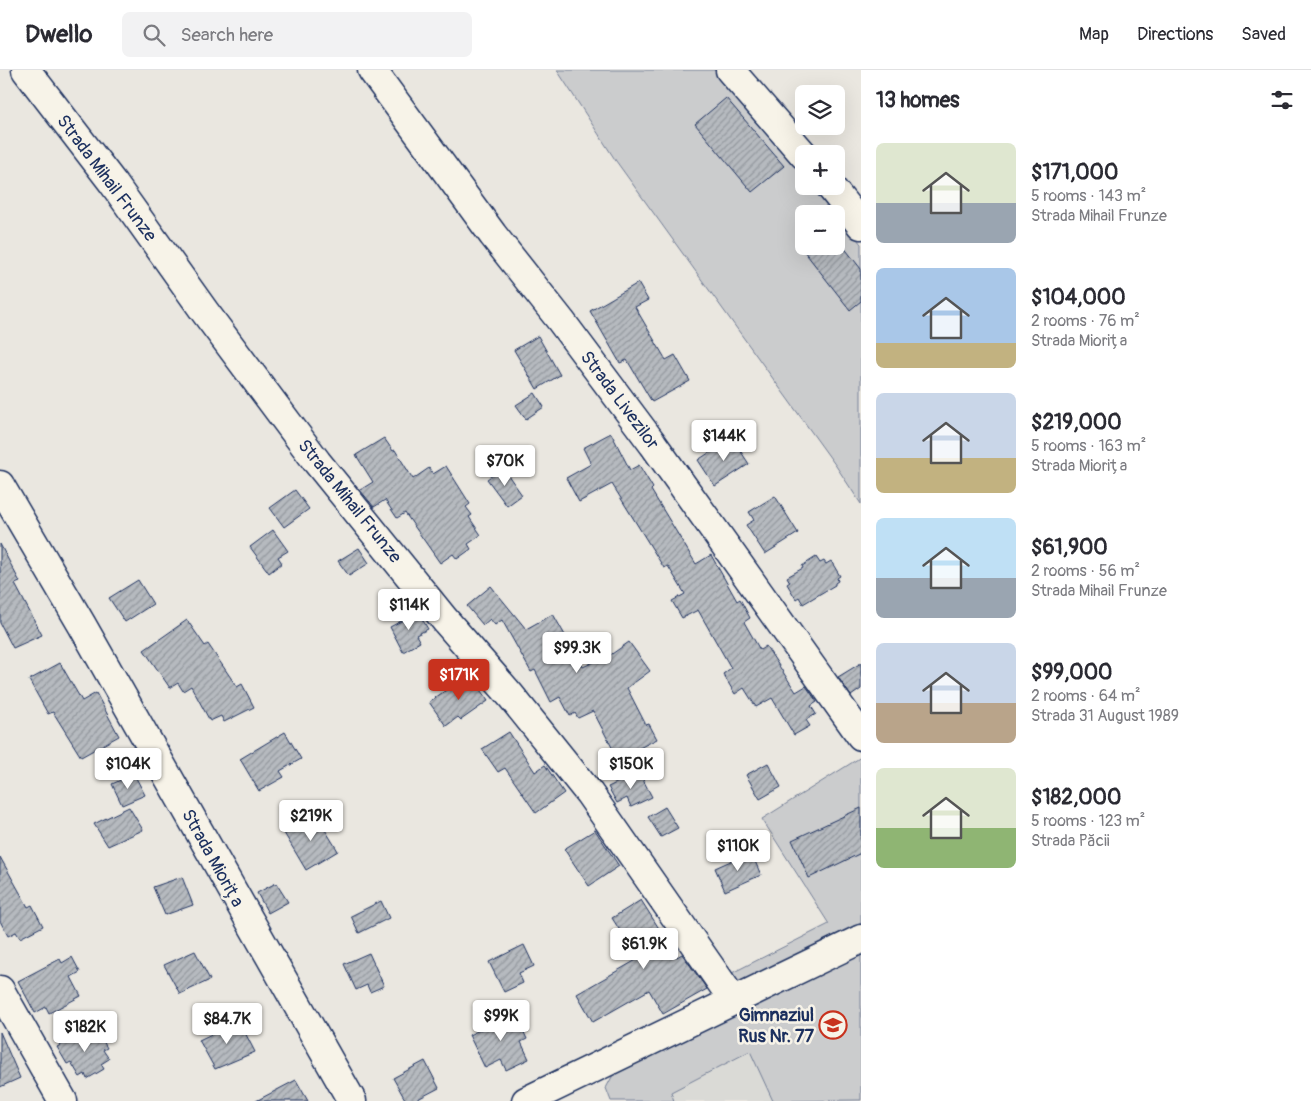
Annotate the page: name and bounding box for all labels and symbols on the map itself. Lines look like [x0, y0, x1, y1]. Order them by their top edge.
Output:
street label: Strada Mihail Frunze [51, 110, 162, 246]
street label: Strada Livezilor [575, 346, 664, 455]
pin: $144K [689, 420, 759, 462]
street label: Strada Mihail Frunze [293, 435, 407, 568]
pin: $70K [475, 444, 535, 487]
pin: $114K [374, 588, 444, 631]
pin: $99.3K [536, 632, 618, 674]
pin: $171K [424, 658, 494, 701]
pin: $104K [93, 748, 163, 790]
pin: $150K [596, 748, 666, 790]
pin: $219K [276, 800, 346, 842]
street label: Strada Miorița [176, 805, 249, 911]
pin: $110K [703, 830, 773, 872]
pin: $61.9K [603, 928, 685, 970]
pin: $99K [471, 1000, 531, 1042]
pin: $84.7K [186, 1002, 268, 1045]
place label: Gimnaziul Rus Nr. 77 [738, 1004, 814, 1048]
pin: $182K [50, 1010, 120, 1053]
school or university icon: Gimnaziul Rus Nr. 77 [818, 1010, 848, 1040]

